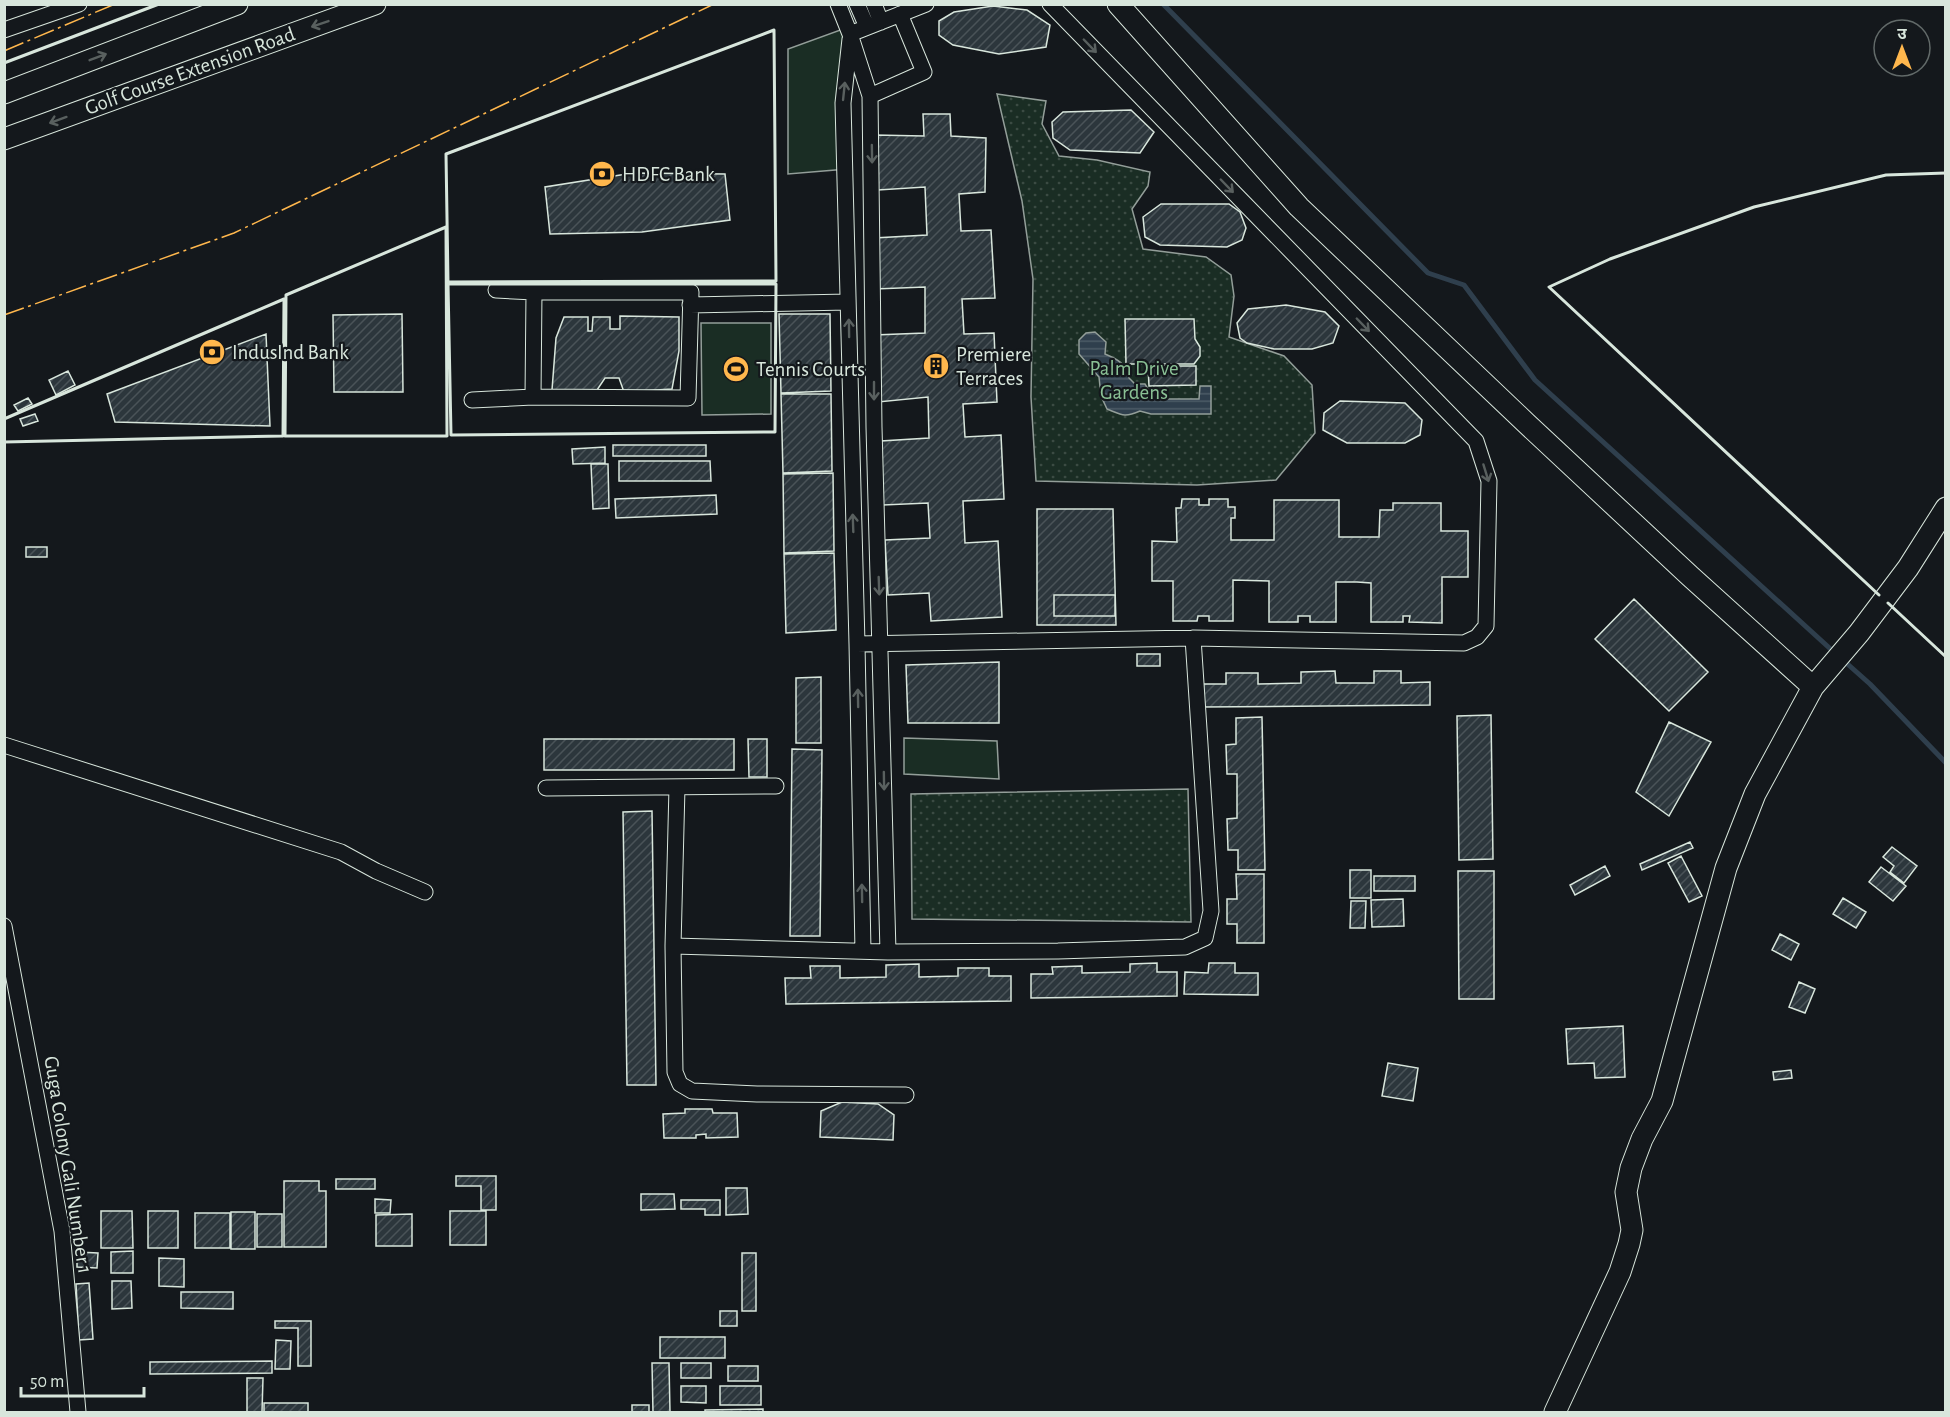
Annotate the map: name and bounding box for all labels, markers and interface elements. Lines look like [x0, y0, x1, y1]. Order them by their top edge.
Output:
north arrow [1872, 18, 1932, 78]
one-way arrow [311, 19, 330, 30]
street label: Golf Course Extension Road [82, 23, 298, 119]
text: उ [1897, 26, 1907, 42]
one-way arrow [1083, 39, 1098, 54]
one-way arrow [89, 51, 107, 62]
one-way arrow [839, 82, 850, 101]
one-way arrow [49, 115, 68, 126]
one-way arrow [866, 144, 878, 164]
bank icon: HDFC Bank [587, 159, 617, 189]
place label: HDFC Bank [622, 164, 715, 185]
one-way arrow [1219, 178, 1234, 193]
one-way arrow [843, 318, 855, 338]
one-way arrow [1356, 318, 1370, 333]
bank icon: IndusInd Bank [197, 337, 227, 367]
place label: IndusInd Bank [232, 342, 349, 363]
place label: Premiere Terraces [956, 344, 1031, 389]
building icon: Premiere Terraces [921, 351, 951, 381]
sports icon: Tennis Courts [721, 354, 751, 384]
park label: Palm Drive Gardens [1089, 358, 1179, 403]
place label: Tennis Courts [756, 359, 865, 380]
one-way arrow [868, 381, 879, 401]
one-way arrow [1481, 463, 1492, 482]
one-way arrow [848, 513, 859, 533]
one-way arrow [873, 576, 885, 596]
one-way arrow [853, 688, 864, 708]
one-way arrow [878, 771, 890, 791]
one-way arrow [856, 883, 868, 903]
street label: Guga Colony Gali Number 1 [40, 1055, 96, 1275]
scale bar [21, 1360, 144, 1398]
text: 50 m [30, 1373, 64, 1391]

